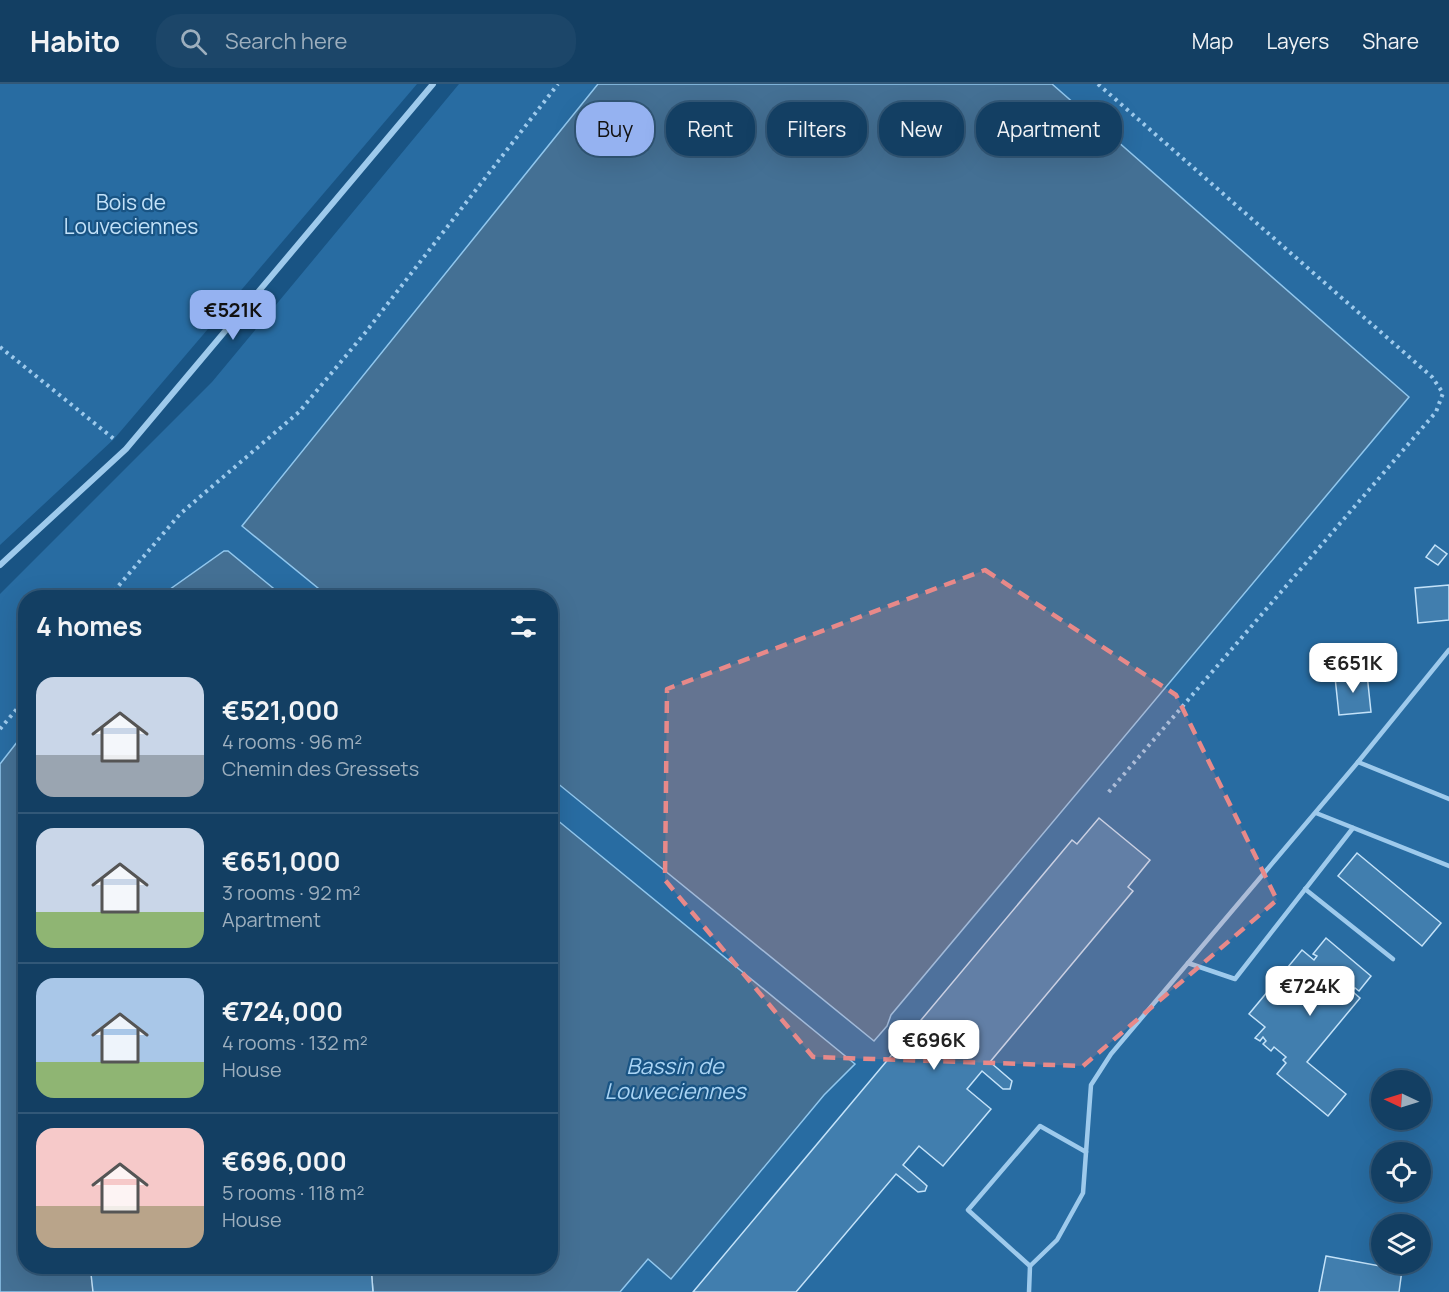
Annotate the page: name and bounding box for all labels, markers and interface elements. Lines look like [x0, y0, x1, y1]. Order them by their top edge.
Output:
search box [156, 14, 576, 68]
text: Habito [30, 22, 120, 60]
icon: search [177, 25, 210, 58]
text: Search here [225, 26, 347, 56]
text: Map [1192, 27, 1233, 55]
text: Layers [1266, 27, 1329, 55]
text: Share [1362, 27, 1419, 55]
chip: Buy [576, 102, 654, 156]
chip: Rent [666, 102, 755, 156]
chip: Filters [767, 102, 867, 156]
chip: New [879, 102, 964, 156]
chip: Apartment [976, 102, 1122, 156]
park label: Bois de Louveciennes [64, 188, 198, 240]
pin: €521K [191, 290, 275, 341]
text: €521K [204, 296, 262, 323]
text: 4 homes [36, 608, 142, 644]
icon: filters [507, 610, 540, 643]
pin: €651K [1311, 643, 1395, 694]
text: €651K [1323, 649, 1383, 676]
text: €521,000 [222, 692, 339, 728]
icon: home [84, 701, 156, 773]
text: 4 rooms · 96 m² [222, 728, 362, 755]
text: Chemin des Gressets [222, 755, 419, 782]
text: €651,000 [222, 843, 341, 879]
icon: home [84, 852, 156, 924]
text: 3 rooms · 92 m² [222, 879, 361, 906]
text: Apartment [222, 906, 321, 933]
pin: €724K [1268, 966, 1352, 1017]
text: €724K [1280, 972, 1340, 999]
text: €724,000 [222, 993, 343, 1029]
icon: home [84, 1002, 156, 1074]
pin: €696K [892, 1020, 976, 1071]
text: €696K [902, 1026, 966, 1053]
text: 4 rooms · 132 m² [222, 1029, 368, 1056]
water label: Bassin de Louveciennes [605, 1051, 747, 1106]
text: House [222, 1056, 282, 1083]
north arrow [1371, 1070, 1431, 1130]
map controls [1371, 1070, 1431, 1274]
button: locate [1371, 1142, 1431, 1202]
text: €696,000 [222, 1143, 347, 1179]
icon: home [84, 1152, 156, 1224]
text: 5 rooms · 118 m² [222, 1179, 364, 1206]
text: House [222, 1206, 282, 1233]
button: layers [1371, 1214, 1431, 1274]

